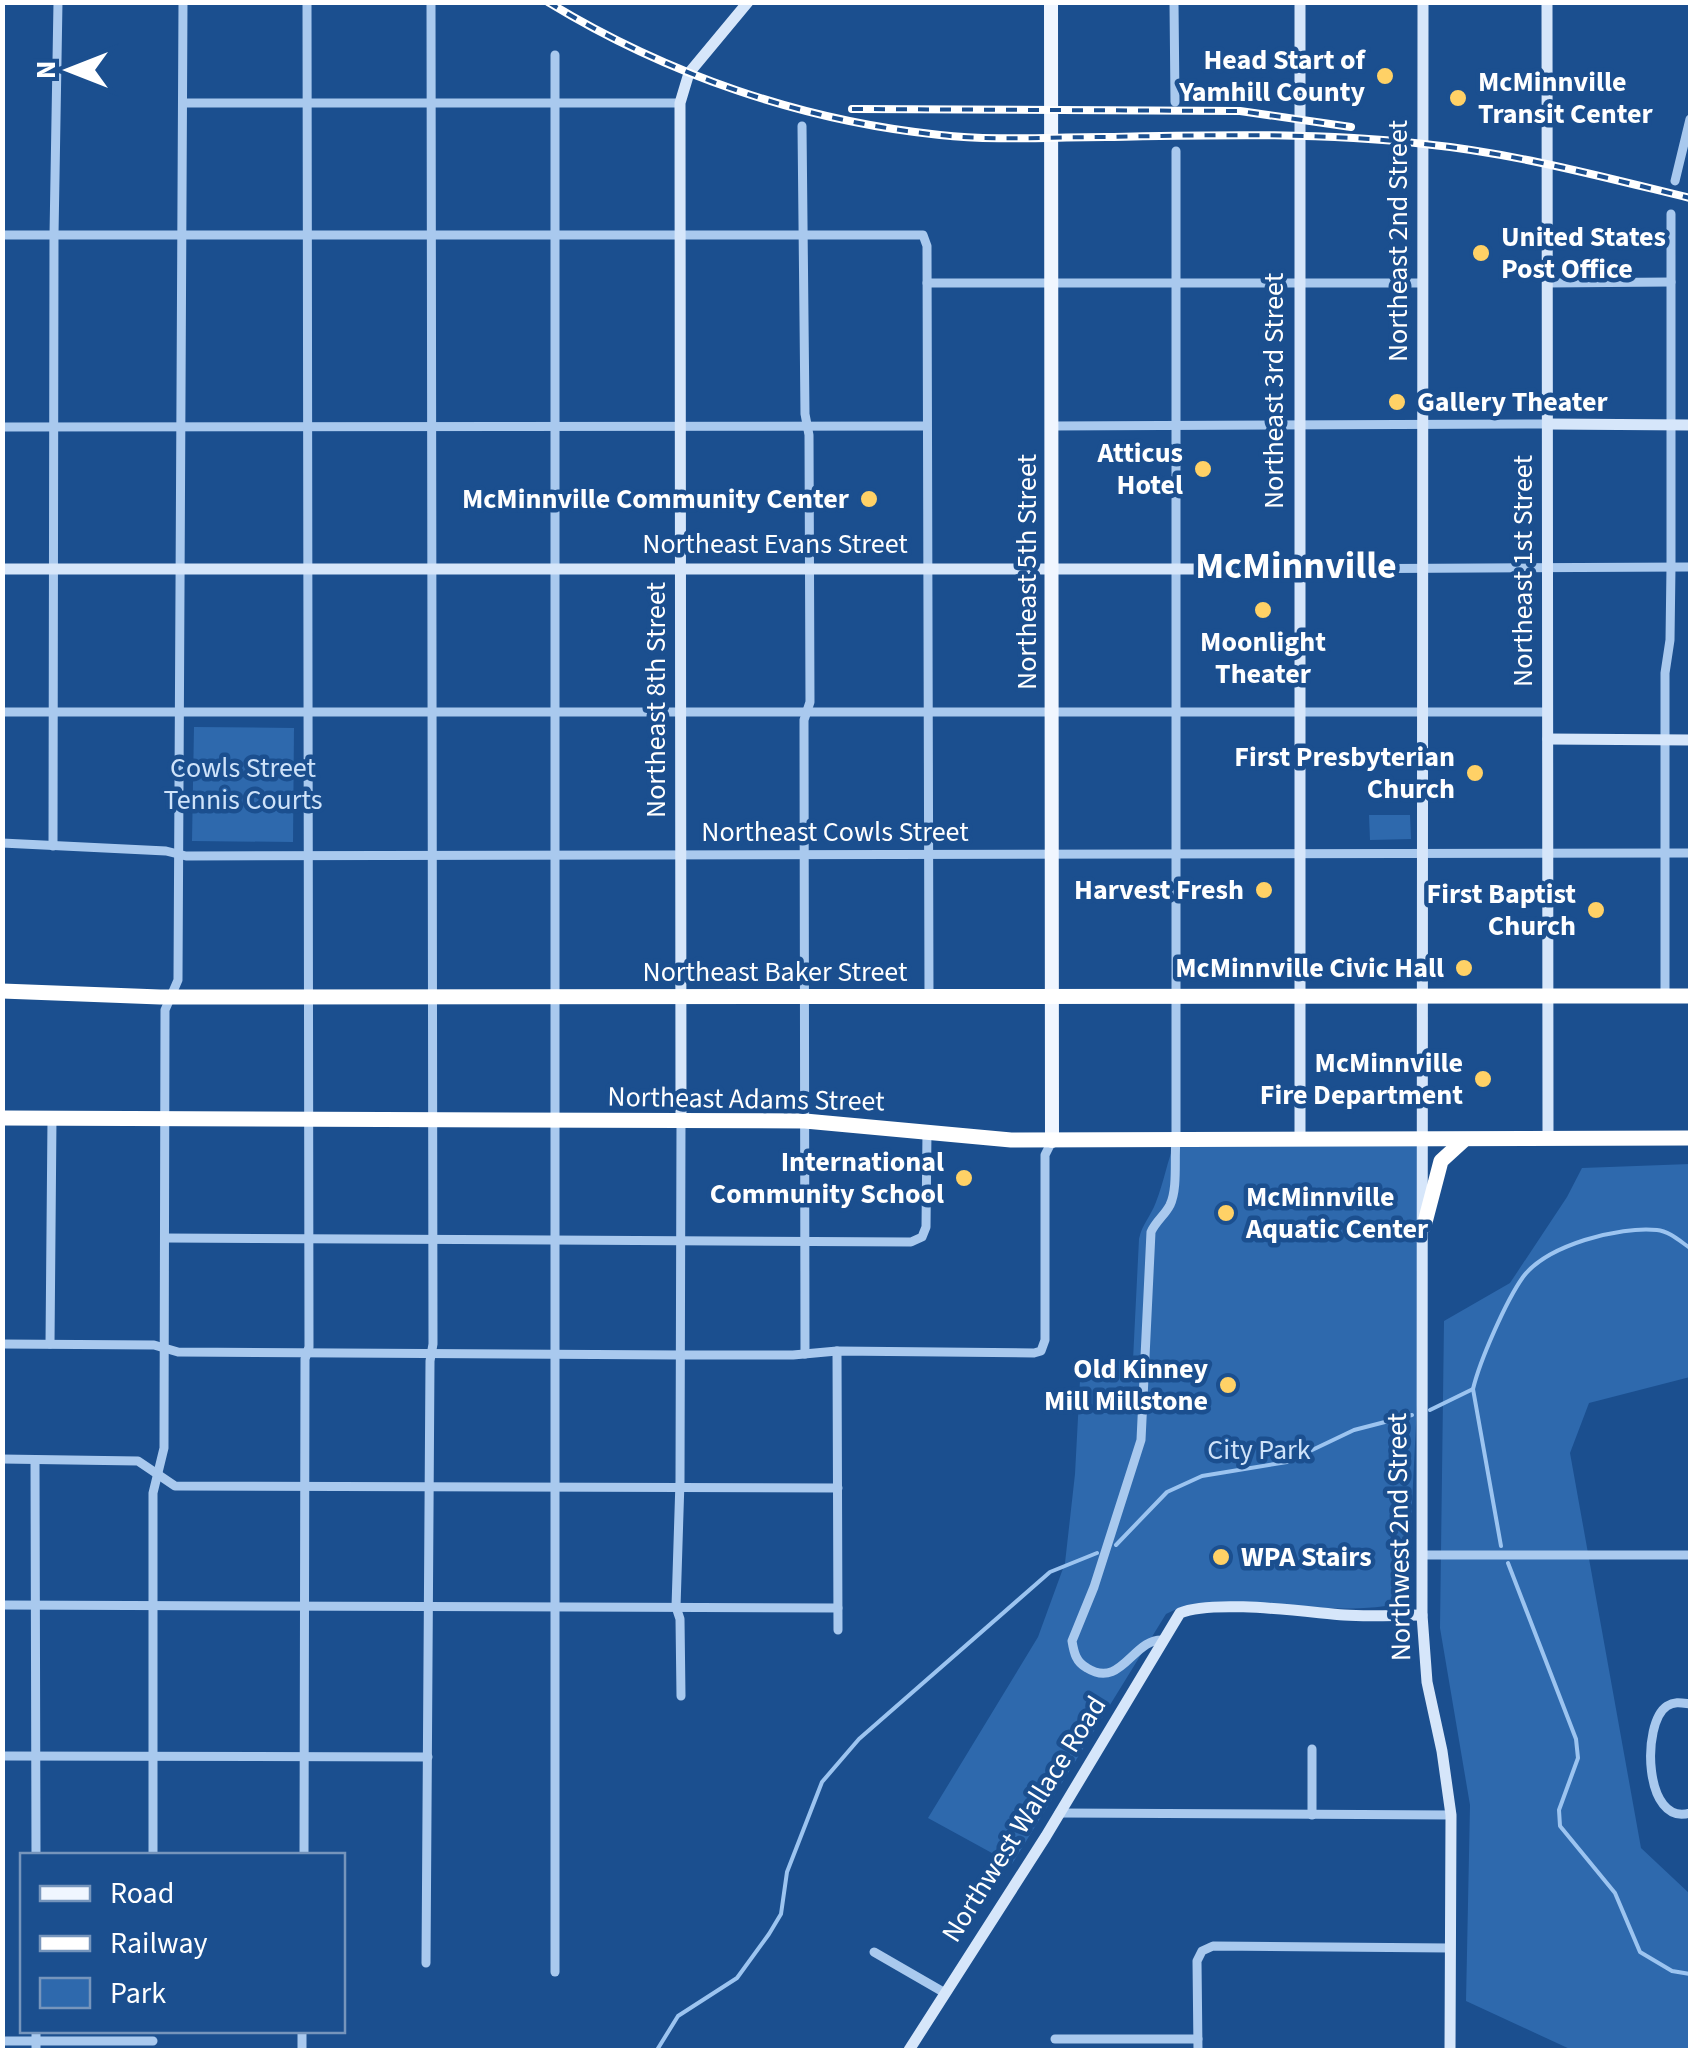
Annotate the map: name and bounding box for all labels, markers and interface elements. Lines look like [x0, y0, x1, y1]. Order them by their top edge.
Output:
north arrow [20, 20, 120, 120]
place label: Head Start of Yamhill County [1178, 40, 1366, 112]
text: N [26, 61, 66, 79]
place label: McMinnville Transit Center [1478, 62, 1654, 134]
marker: Head Start of Yamhill County [1374, 65, 1396, 87]
marker: McMinnville Transit Center [1447, 87, 1469, 109]
street label: Northeast 2nd Street [1378, 119, 1418, 362]
place label: United States Post Office [1501, 217, 1666, 289]
marker: United States Post Office [1470, 242, 1492, 264]
street label: Northeast 3rd Street [1254, 272, 1294, 509]
place label: Gallery Theater [1417, 382, 1608, 422]
marker: Gallery Theater [1386, 391, 1408, 413]
place label: Atticus Hotel [1096, 433, 1183, 505]
street label: Northeast 5th Street [1007, 454, 1047, 690]
street label: Northeast 1st Street [1503, 455, 1543, 687]
marker: Atticus Hotel [1192, 458, 1214, 480]
place label: McMinnville Community Center [462, 479, 850, 519]
marker: McMinnville Community Center [858, 488, 880, 510]
street label: Northeast Evans Street [642, 524, 908, 564]
district label: McMinnville [1195, 539, 1397, 593]
street label: Northeast 8th Street [636, 582, 676, 818]
marker: Moonlight Theater [1252, 599, 1274, 621]
place label: Moonlight Theater [1200, 622, 1326, 694]
place label: First Presbyterian Church [1234, 737, 1455, 809]
park label: Cowls Street Tennis Courts [164, 748, 322, 820]
marker: First Presbyterian Church [1464, 762, 1486, 784]
street label: Northeast Cowls Street [701, 812, 969, 852]
place label: Harvest Fresh [1074, 870, 1244, 910]
place label: First Baptist Church [1426, 874, 1576, 946]
marker: Harvest Fresh [1253, 879, 1275, 901]
marker: First Baptist Church [1585, 899, 1607, 921]
place label: McMinnville Civic Hall [1175, 948, 1444, 988]
street label: Northeast Baker Street [643, 952, 908, 992]
marker: McMinnville Civic Hall [1453, 957, 1475, 979]
place label: McMinnville Fire Department [1260, 1043, 1463, 1115]
marker: McMinnville Fire Department [1472, 1068, 1494, 1090]
street label: Northeast Adams Street [607, 1077, 885, 1121]
place label: International Community School [710, 1142, 944, 1214]
marker: International Community School [953, 1167, 975, 1189]
place label: McMinnville Aquatic Center [1245, 1177, 1429, 1249]
marker: McMinnville Aquatic Center [1215, 1202, 1237, 1224]
place label: Old Kinney Mill Millstone [1044, 1349, 1208, 1421]
marker: Old Kinney Mill Millstone [1217, 1374, 1239, 1396]
street label: Northwest 2nd Street [1377, 1412, 1421, 1662]
park label: City Park [1207, 1430, 1311, 1470]
place label: WPA Stairs [1241, 1537, 1372, 1577]
marker: WPA Stairs [1210, 1546, 1232, 1568]
street label: Northwest Wallace Road [932, 1688, 1116, 1950]
legend [20, 1853, 345, 2033]
text: Road [110, 1872, 174, 1915]
text: Railway [110, 1922, 208, 1965]
text: Park [110, 1972, 166, 2015]

